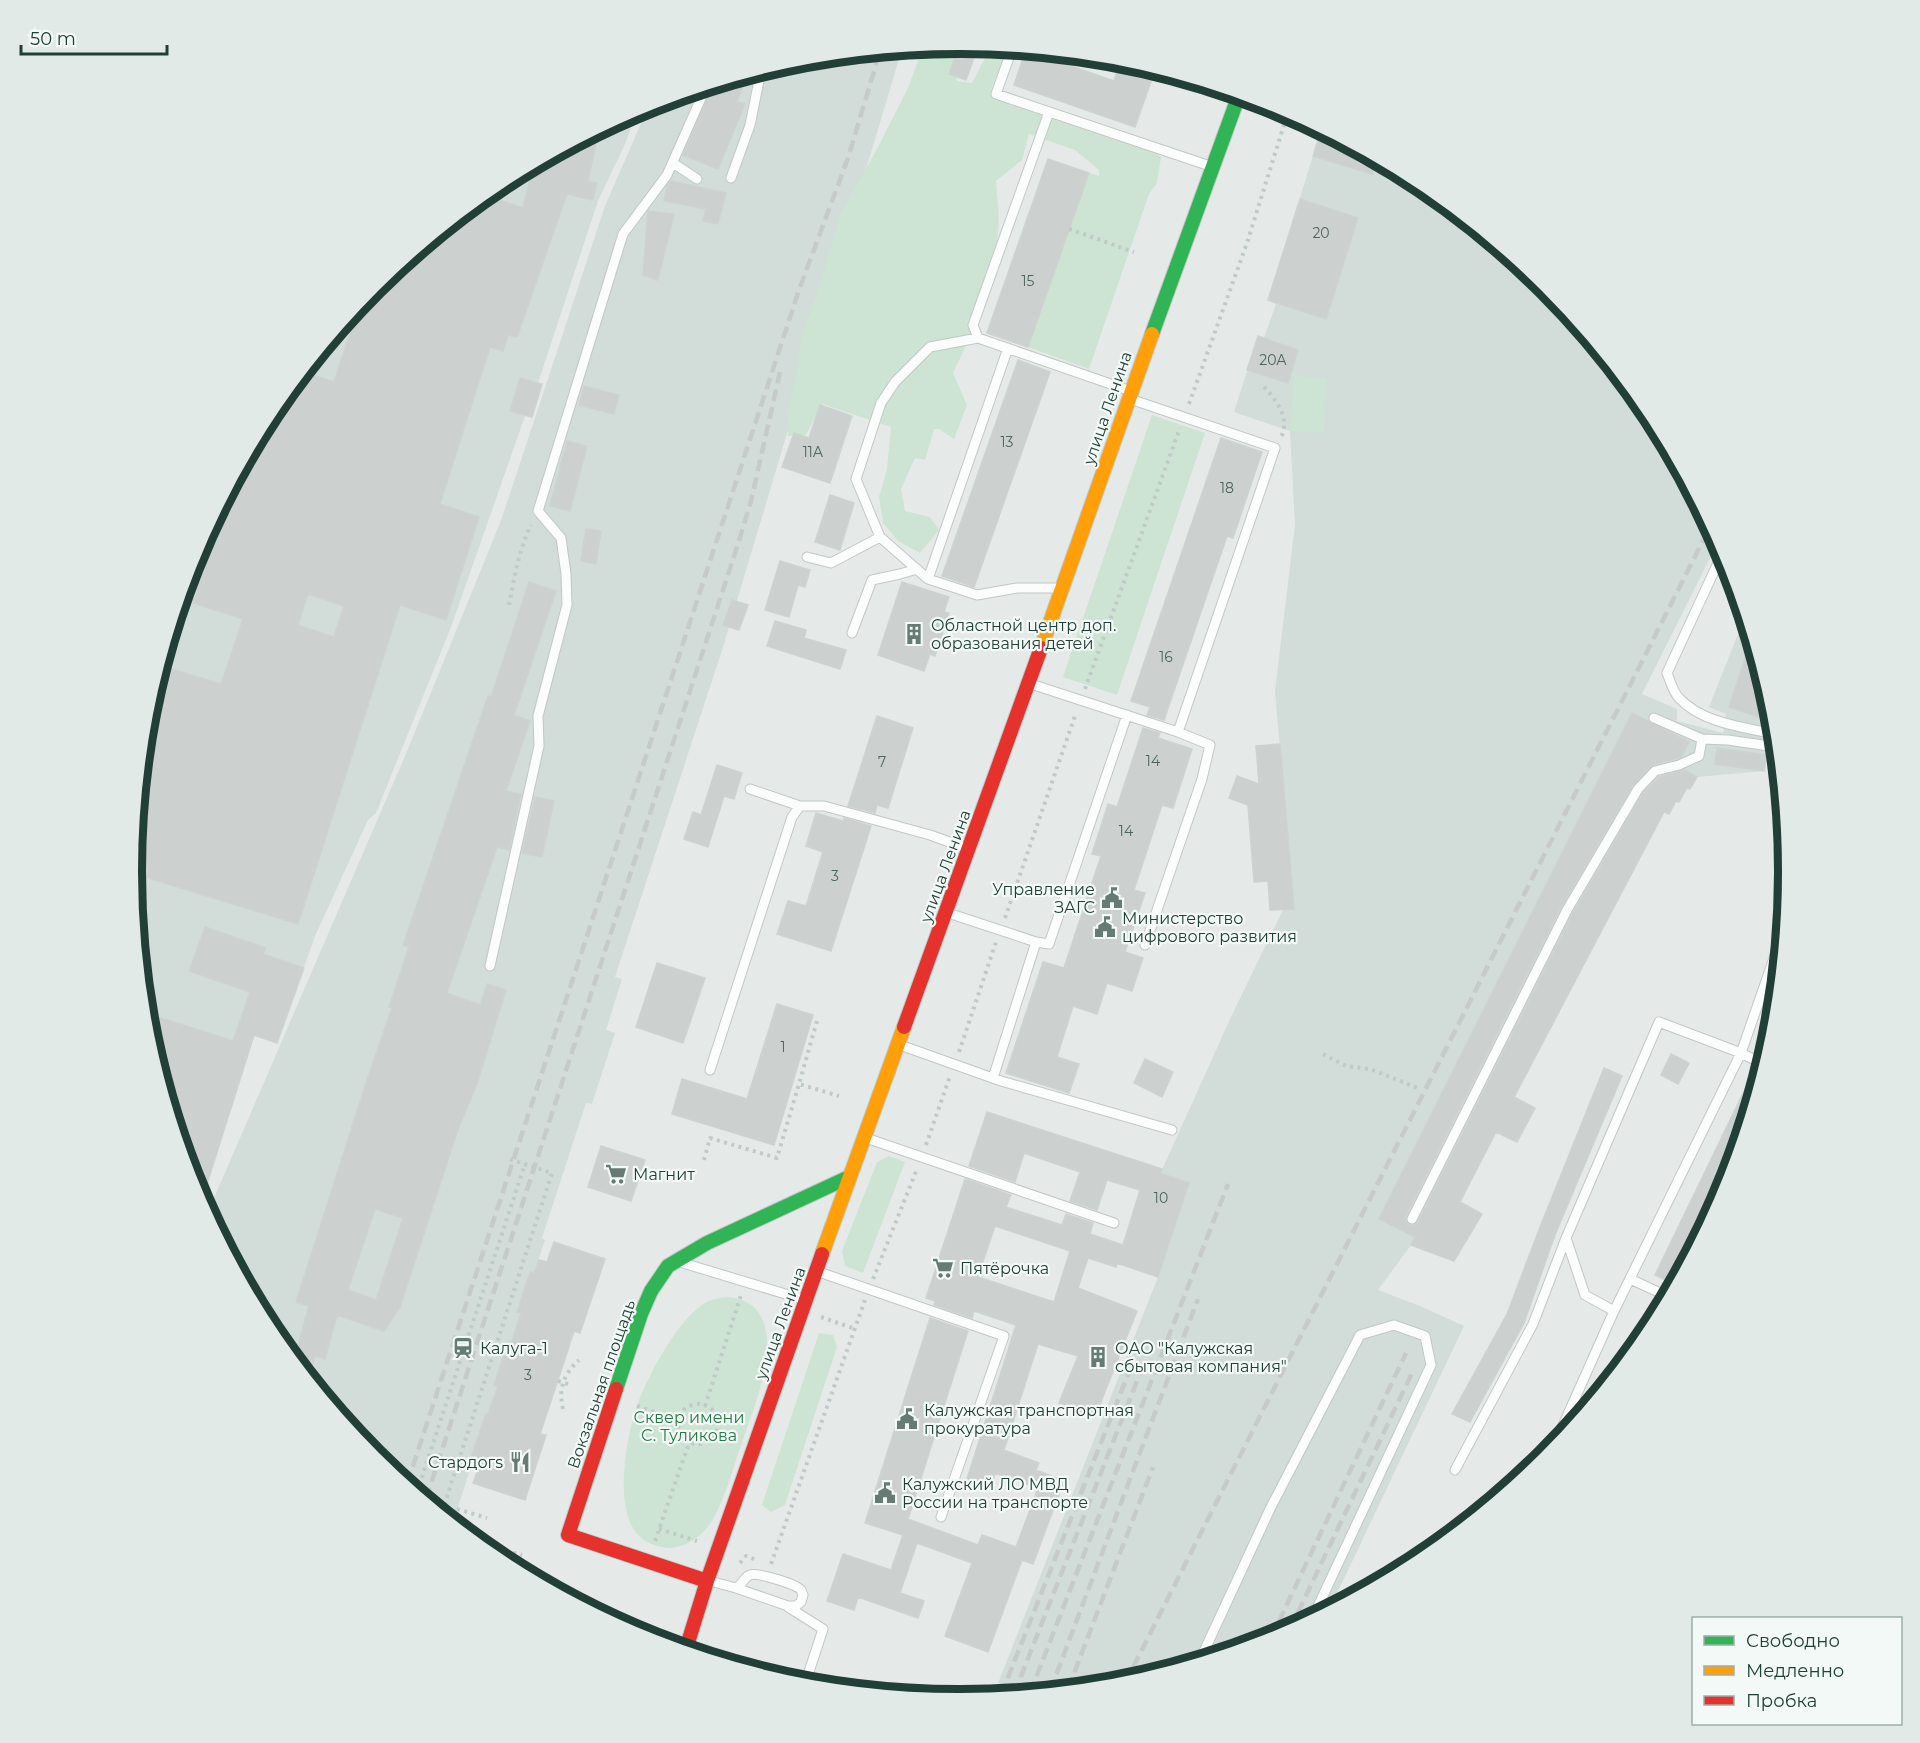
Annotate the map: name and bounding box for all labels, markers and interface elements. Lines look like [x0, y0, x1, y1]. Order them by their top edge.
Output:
scale bar [21, 18, 166, 56]
text: 50 m [30, 28, 76, 50]
house number: 20 [1312, 224, 1330, 242]
house number: 15 [1022, 272, 1035, 290]
street label: улица Ленина [1079, 349, 1136, 468]
house number: 20А [1259, 351, 1287, 369]
house number: 13 [1001, 433, 1014, 451]
house number: 11А [803, 443, 824, 461]
house number: 18 [1220, 479, 1234, 497]
place label: Областной центр доп. образования детей [931, 616, 1116, 653]
building icon: Областной центр доп. образования детей [902, 622, 926, 646]
house number: 16 [1159, 648, 1173, 666]
house number: 14 [1146, 752, 1161, 770]
house number: 7 [878, 753, 886, 771]
street label: улица Ленина [916, 807, 975, 926]
house number: 14 [1119, 822, 1134, 840]
house number: 3 [831, 867, 839, 885]
place label: Управление ЗАГС [992, 880, 1095, 917]
public building icon: Управление ЗАГС [1100, 886, 1124, 910]
place label: Министерство цифрового развития [1122, 909, 1297, 946]
public building icon: Министерство цифрового развития [1093, 915, 1117, 939]
house number: 1 [780, 1038, 786, 1056]
supermarket icon: Магнит [604, 1162, 628, 1186]
place label: Магнит [633, 1165, 695, 1184]
house number: 10 [1154, 1189, 1168, 1207]
supermarket icon: Пятёрочка [931, 1256, 955, 1280]
place label: Пятёрочка [960, 1259, 1049, 1278]
street label: улица Ленина [751, 1264, 810, 1383]
street label: Вокзальная площадь [564, 1297, 639, 1471]
station icon: Калуга-1 [451, 1336, 475, 1360]
place label: Калуга-1 [480, 1339, 548, 1358]
place label: ОАО "Калужская сбытовая компания" [1115, 1339, 1287, 1376]
building icon: ОАО "Калужская сбытовая компания" [1086, 1345, 1110, 1369]
house number: 3 [524, 1366, 532, 1384]
place label: Калужская транспортная прокуратура [924, 1401, 1134, 1438]
public building icon: Калужская транспортная прокуратура [895, 1407, 919, 1431]
park label: Сквер имени С. Туликова [634, 1408, 744, 1445]
restaurant icon: Стардогs [508, 1450, 532, 1474]
place label: Стардогs [428, 1453, 503, 1472]
place label: Калужский ЛО МВД России на транспорте [902, 1475, 1088, 1512]
public building icon: Калужский ЛО МВД России на транспорте [873, 1481, 897, 1505]
legend [1692, 1617, 1902, 1725]
text: Свободно [1746, 1630, 1840, 1652]
text: Медленно [1746, 1660, 1844, 1682]
text: Пробка [1746, 1690, 1817, 1712]

